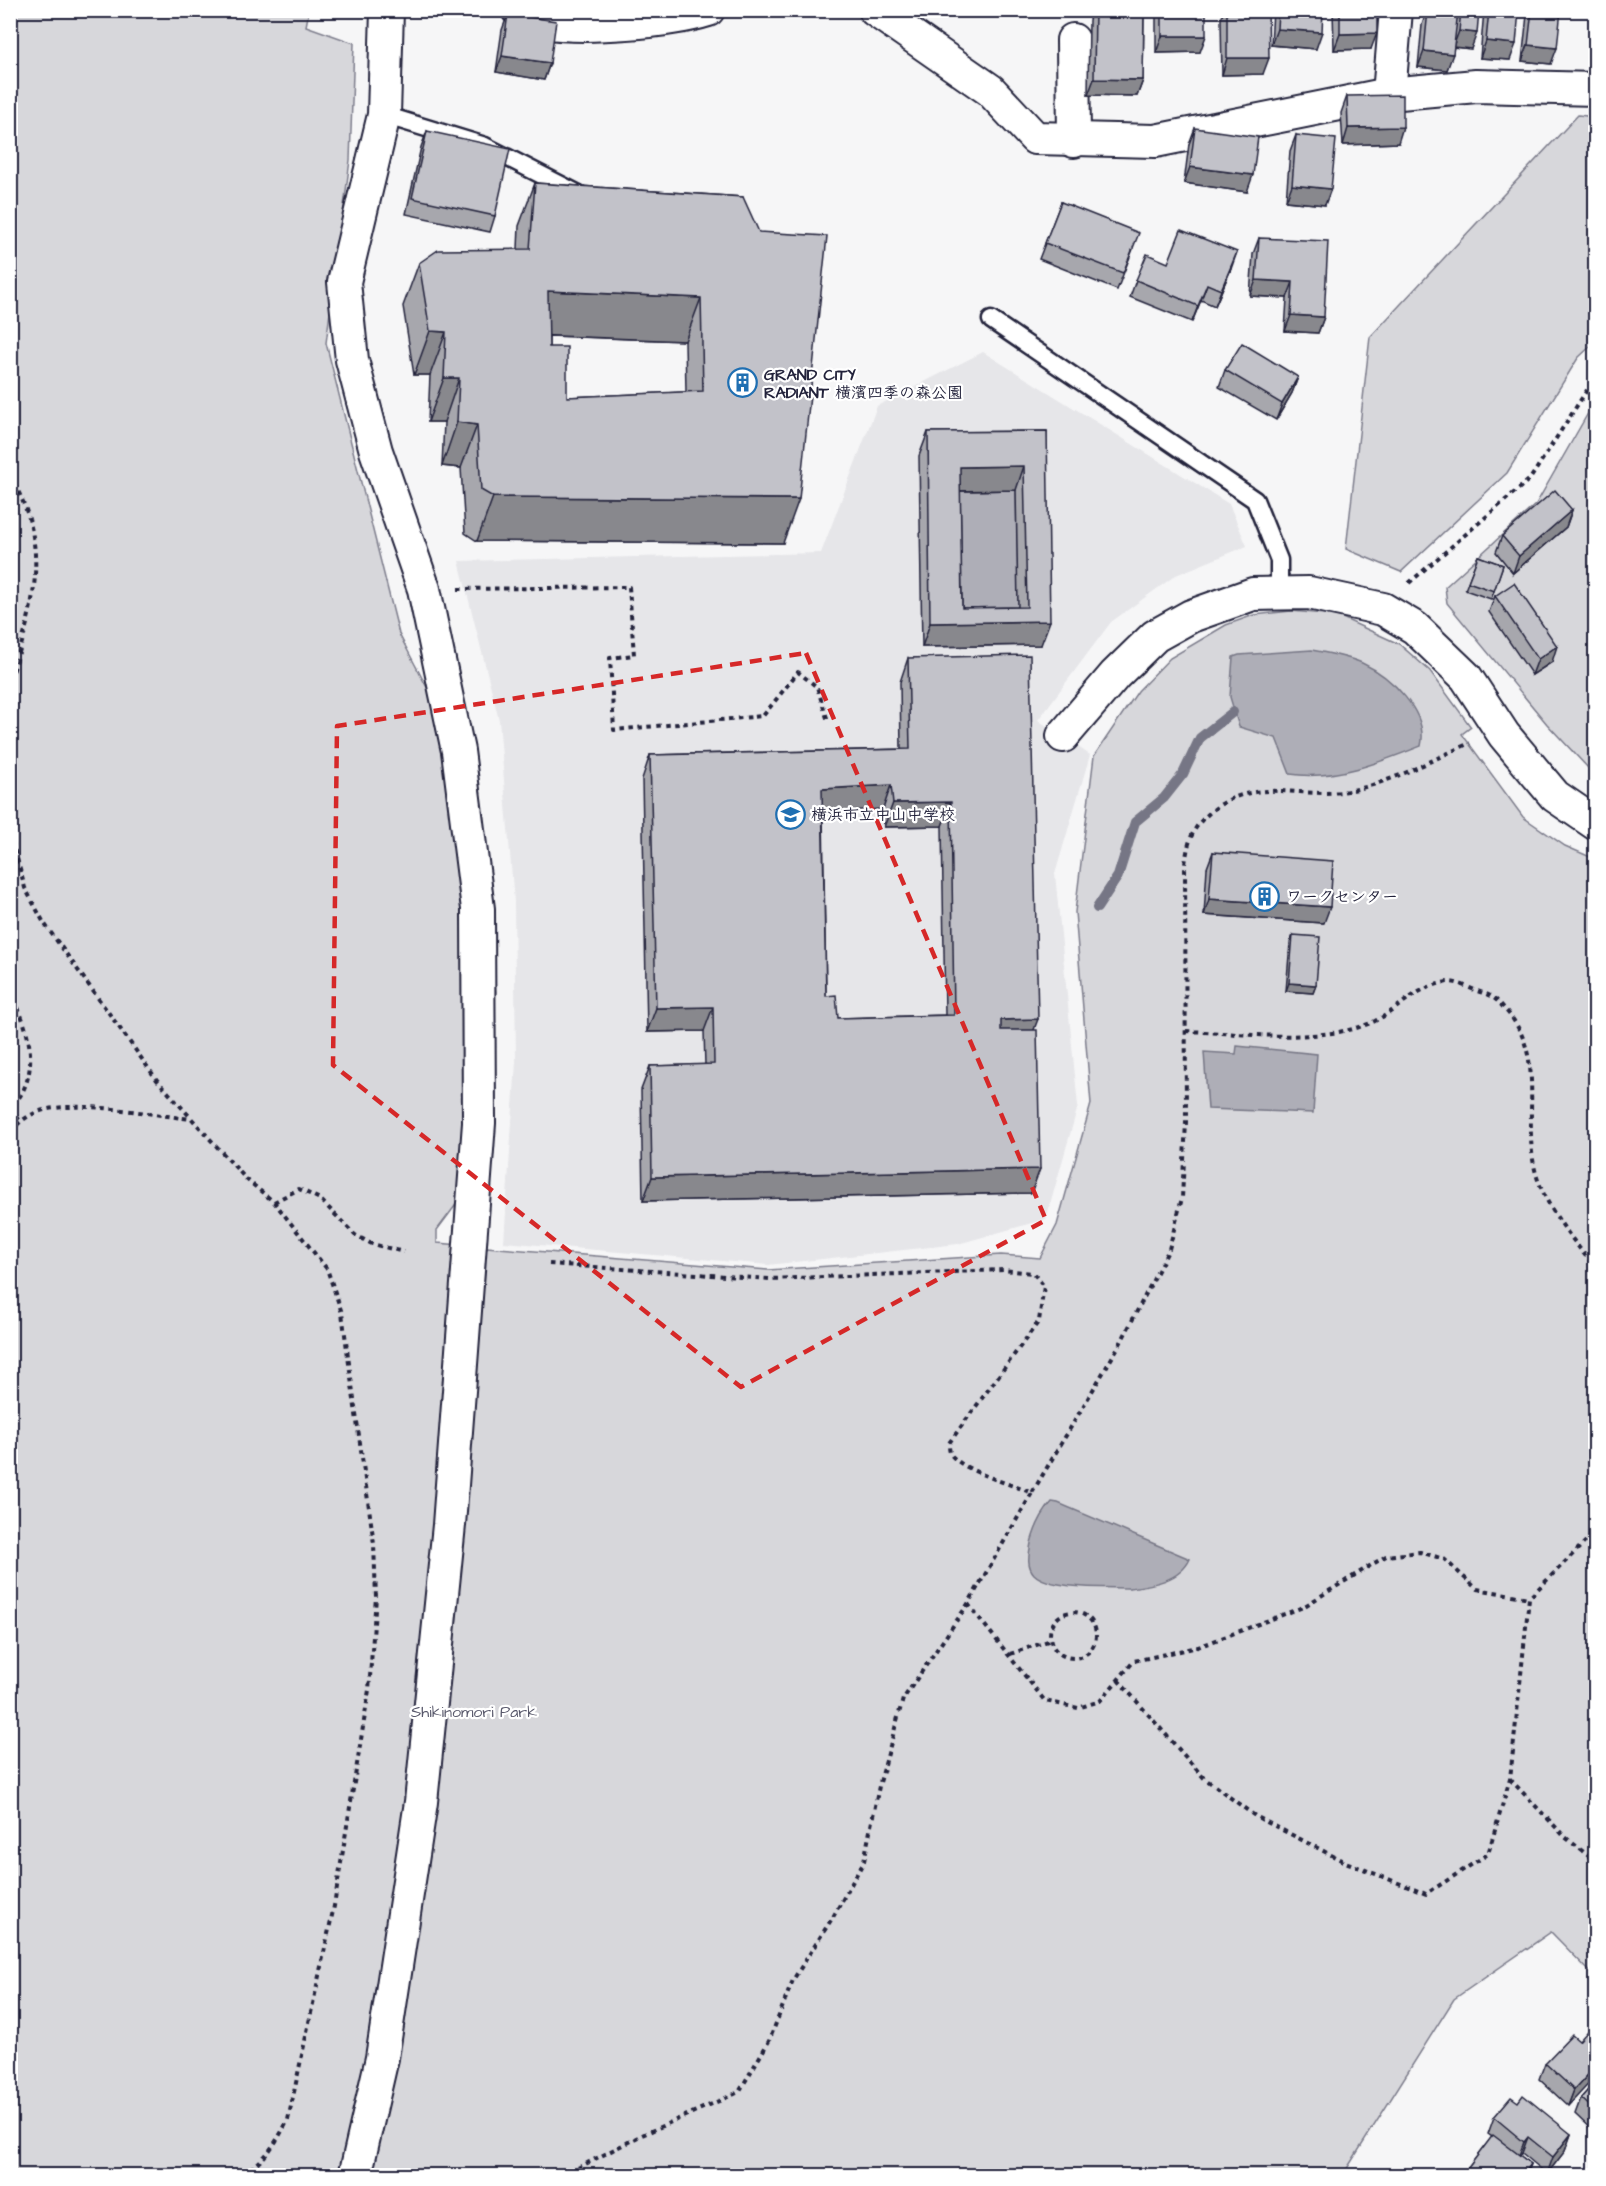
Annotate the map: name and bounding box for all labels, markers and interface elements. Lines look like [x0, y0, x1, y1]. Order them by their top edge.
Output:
place label: GRAND CITY RADIANT 横濱四季の森公園 [764, 364, 963, 404]
building icon: GRAND CITY RADIANT 横濱四季の森公園 [727, 367, 759, 399]
school or university icon: 横浜市立中山中学校 [774, 798, 806, 830]
place label: 横浜市立中山中学校 [811, 804, 955, 826]
building icon: ワークセンター [1249, 880, 1281, 912]
place label: ワークセンター [1286, 886, 1398, 908]
park label: Shikinomori Park [411, 1701, 537, 1723]

